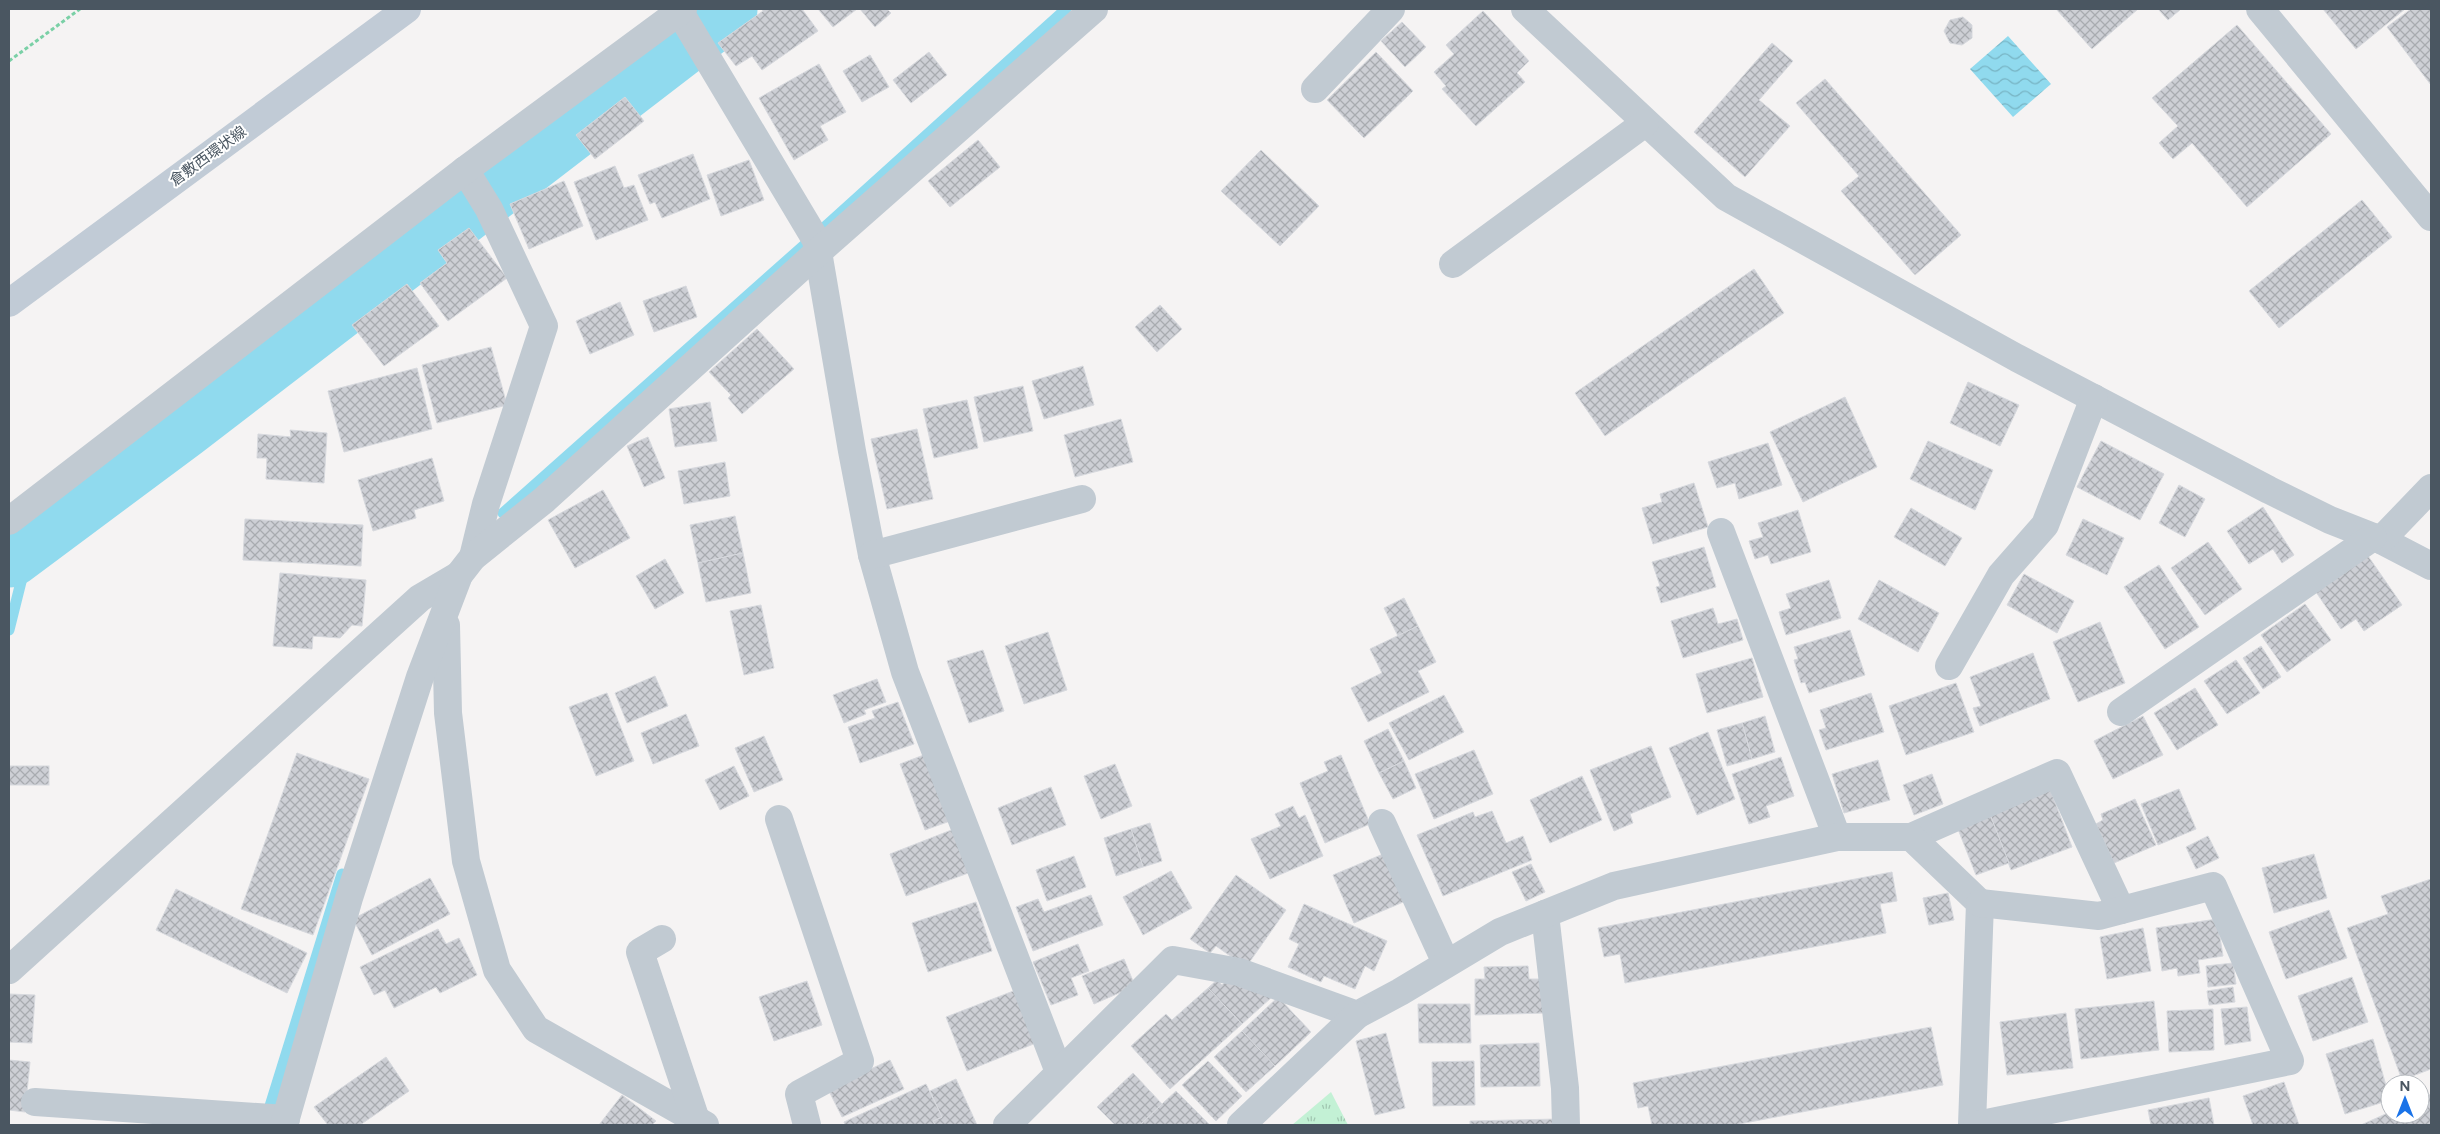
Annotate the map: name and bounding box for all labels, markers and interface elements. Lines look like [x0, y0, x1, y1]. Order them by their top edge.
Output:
street label: 倉敷西環状線 [166, 122, 250, 190]
north arrow [2380, 1074, 2430, 1124]
text: N [2400, 1078, 2410, 1095]

